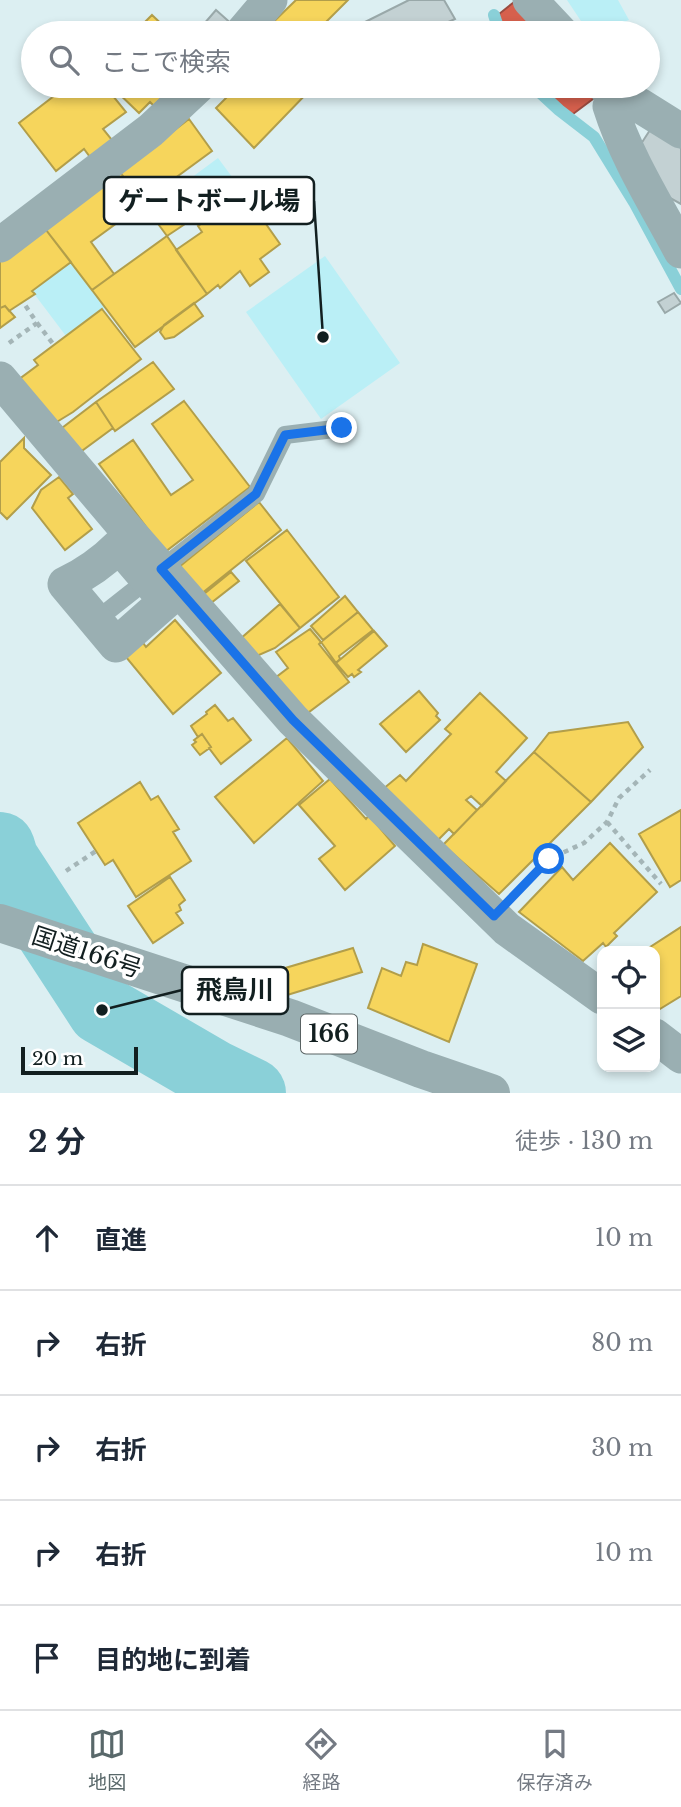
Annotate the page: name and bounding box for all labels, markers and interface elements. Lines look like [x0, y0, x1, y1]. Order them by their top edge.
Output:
search box [21, 21, 660, 98]
icon: search [45, 41, 83, 79]
text: ここで検索 [101, 46, 231, 78]
callout: ゲートボール場 [104, 177, 314, 224]
text: ゲートボール場 [118, 185, 300, 217]
route end [326, 412, 357, 443]
route start [533, 843, 564, 874]
street label: 国道166号 [29, 921, 145, 983]
map controls [597, 946, 660, 1072]
button: locate [597, 946, 660, 1009]
callout: 飛鳥川 [182, 967, 288, 1014]
text: 飛鳥川 [196, 974, 274, 1006]
button: layers [597, 1009, 660, 1072]
road number: 166 [301, 1015, 357, 1054]
scale bar [21, 1044, 138, 1076]
text: 20 m [32, 1047, 83, 1070]
text: 2 分 [28, 1123, 86, 1160]
text: 徒歩 · 130 m [515, 1127, 653, 1155]
icon: ahead [28, 1219, 66, 1257]
text: 直進 [95, 1224, 147, 1256]
text: 10 m [595, 1224, 653, 1252]
icon: right [28, 1324, 66, 1362]
text: 右折 [95, 1329, 147, 1361]
text: 80 m [591, 1329, 653, 1357]
icon: right [28, 1429, 66, 1467]
text: 右折 [95, 1434, 147, 1466]
text: 30 m [591, 1434, 653, 1462]
icon: right [28, 1534, 66, 1572]
text: 右折 [95, 1539, 147, 1571]
text: 10 m [595, 1539, 653, 1567]
icon: arrive [28, 1639, 66, 1677]
text: 目的地に到着 [95, 1644, 251, 1676]
tab: 地図 [88, 1725, 126, 1794]
tab: 経路 [302, 1725, 341, 1794]
tab: 保存済み [517, 1725, 593, 1794]

